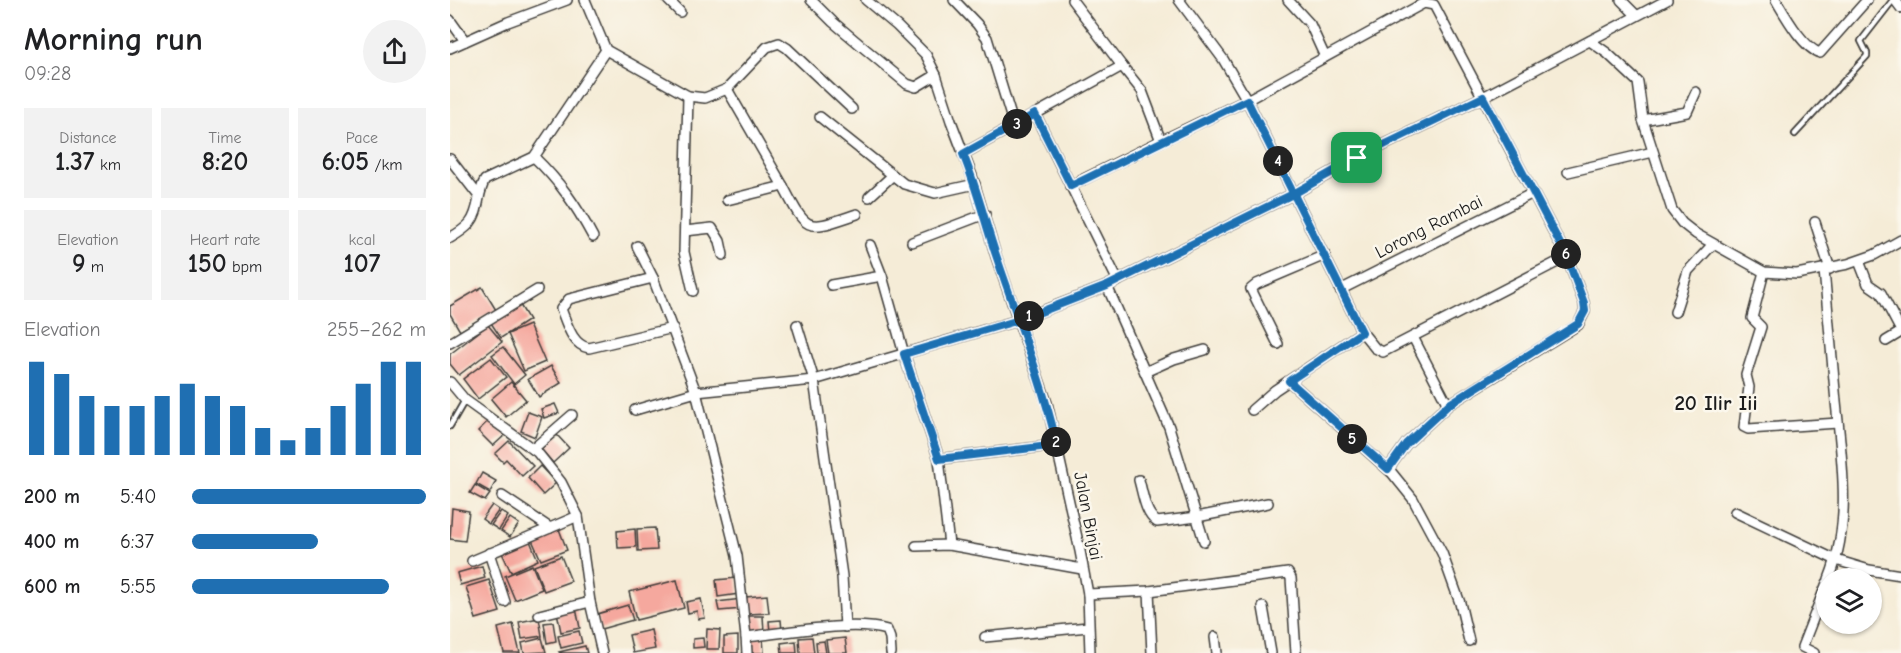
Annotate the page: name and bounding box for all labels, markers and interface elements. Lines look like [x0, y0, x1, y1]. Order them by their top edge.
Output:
text: Morning run [24, 20, 203, 58]
button: share [363, 20, 426, 83]
text: 09:28 [24, 62, 71, 85]
pin: 3 [1002, 109, 1032, 139]
text: 3 [1013, 115, 1021, 133]
text: Distance [59, 129, 117, 147]
text: Time [208, 129, 242, 147]
text: Pace [346, 129, 378, 147]
pin [1331, 132, 1382, 183]
icon: arrive [1340, 141, 1373, 174]
pin: 4 [1263, 146, 1293, 176]
text: 1.37 [55, 147, 95, 177]
text: 8:20 [202, 147, 248, 177]
text: 6:05 [322, 147, 369, 177]
text: 4 [1274, 152, 1282, 170]
text: km [95, 156, 121, 174]
text: /km [369, 156, 402, 174]
street label: Lorong Rambai [1372, 191, 1486, 263]
text: Elevation [57, 231, 119, 249]
text: Heart rate [190, 231, 260, 249]
text: kcal [349, 231, 375, 249]
pin: 6 [1551, 239, 1581, 269]
text: 6 [1562, 245, 1570, 263]
text: 9 [72, 249, 86, 279]
text: 150 [188, 249, 227, 279]
text: 107 [344, 249, 380, 279]
text: m [86, 258, 104, 276]
text: bpm [227, 258, 262, 276]
pin: 1 [1014, 301, 1044, 331]
text: 1 [1026, 307, 1032, 325]
text: Elevation [24, 318, 101, 341]
text: 255–262 m [327, 318, 426, 341]
district label: 20 Ilir Iii [1674, 391, 1758, 415]
pin: 5 [1337, 424, 1367, 454]
pin: 2 [1041, 427, 1071, 457]
text: 5 [1348, 430, 1356, 448]
text: 2 [1052, 433, 1060, 451]
street label: Jalan Binjai [1069, 470, 1107, 562]
text: 200 m [24, 485, 80, 508]
text: 5:40 [120, 485, 156, 508]
text: 400 m [24, 530, 79, 553]
text: 6:37 [120, 530, 154, 553]
map controls [1816, 568, 1882, 634]
button: layers [1816, 568, 1882, 634]
text: 600 m [24, 575, 80, 598]
text: 5:55 [120, 575, 156, 598]

